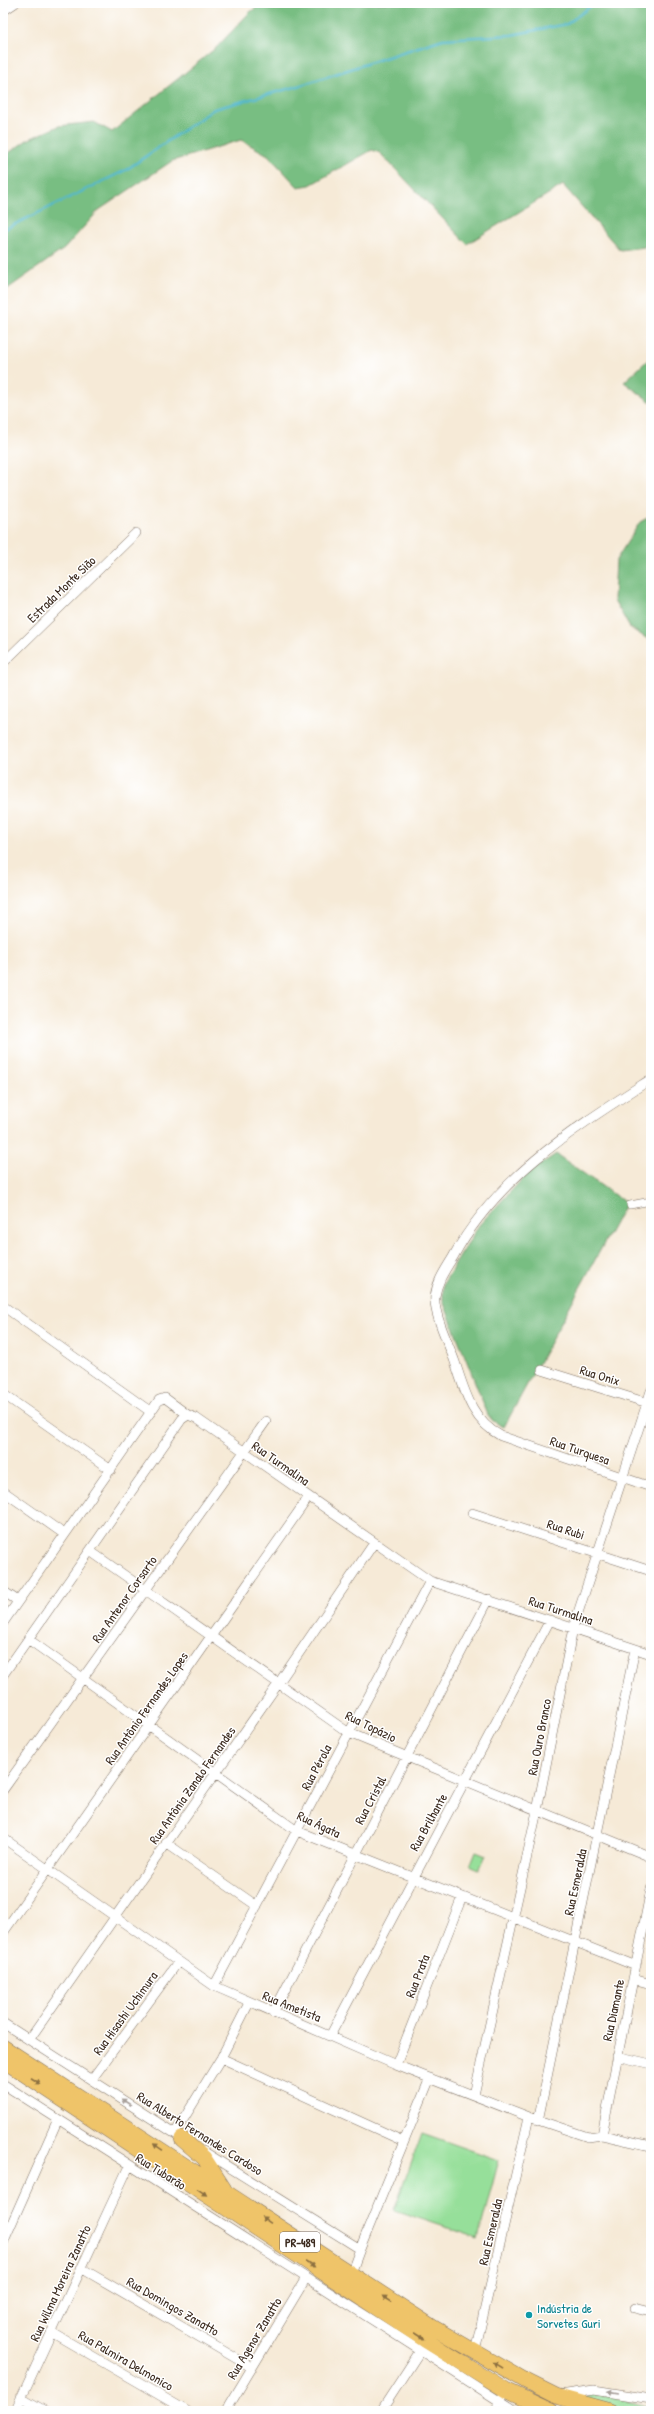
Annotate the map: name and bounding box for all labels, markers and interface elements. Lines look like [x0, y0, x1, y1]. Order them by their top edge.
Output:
street label: Estrada Monte Sião [23, 552, 99, 626]
street label: Rua Onix [578, 1360, 622, 1390]
street label: Rua Turquesa [548, 1431, 612, 1469]
street label: Rua Turmalina [248, 1436, 314, 1490]
street label: Rua Rubi [545, 1514, 587, 1544]
street label: Rua Antenor Corsarto [87, 1552, 161, 1646]
street label: Rua Turmalina [526, 1591, 596, 1629]
street label: Rua Antônio Fernandes Lopes [100, 1648, 192, 1768]
street label: Rua Ouro Branco [523, 1697, 555, 1777]
street label: Rua Topázio [342, 1706, 400, 1746]
street label: Rua Antônia Zanalo Fernandes [145, 1723, 239, 1847]
street label: Rua Pérola [296, 1741, 336, 1793]
street label: Rua Cristal [350, 1772, 390, 1827]
street label: Rua Brilhante [405, 1790, 451, 1854]
street label: Rua Ágata [294, 1806, 344, 1842]
street label: Rua Esmeralda [559, 1847, 591, 1917]
street label: Rua Prata [401, 1952, 433, 2000]
street label: Rua Hisashi Uchimura [89, 1968, 161, 2058]
street label: Rua Diamante [598, 1977, 628, 2043]
street label: Rua Ametista [260, 1986, 324, 2026]
one-way arrow [30, 2077, 42, 2084]
street label: Rua Alberto Fernandes Cardoso [134, 2087, 266, 2179]
one-way arrow [121, 2098, 132, 2106]
one-way arrow [152, 2144, 164, 2151]
street label: Rua Tubarão [132, 2148, 190, 2194]
one-way arrow [197, 2188, 207, 2196]
street label: Rua Esmeralda [474, 2197, 506, 2267]
one-way arrow [260, 2216, 272, 2223]
street label: Rua Wilma Moreira Zanatto [25, 2222, 95, 2344]
road number: PR-489 [280, 2232, 320, 2252]
one-way arrow [305, 2260, 315, 2268]
street label: Rua Domingos Zanatto [123, 2272, 223, 2340]
street label: Rua Agenor Zanatto [222, 2294, 286, 2382]
one-way arrow [381, 2295, 393, 2302]
place label: Indústria de Sorvetes Guri [537, 2299, 601, 2332]
marker: Indústria de Sorvetes Guri [524, 2310, 534, 2320]
street label: Rua Palmira Delmonico [75, 2326, 177, 2394]
one-way arrow [413, 2332, 424, 2340]
one-way arrow [492, 2362, 504, 2369]
one-way arrow [607, 2389, 619, 2395]

